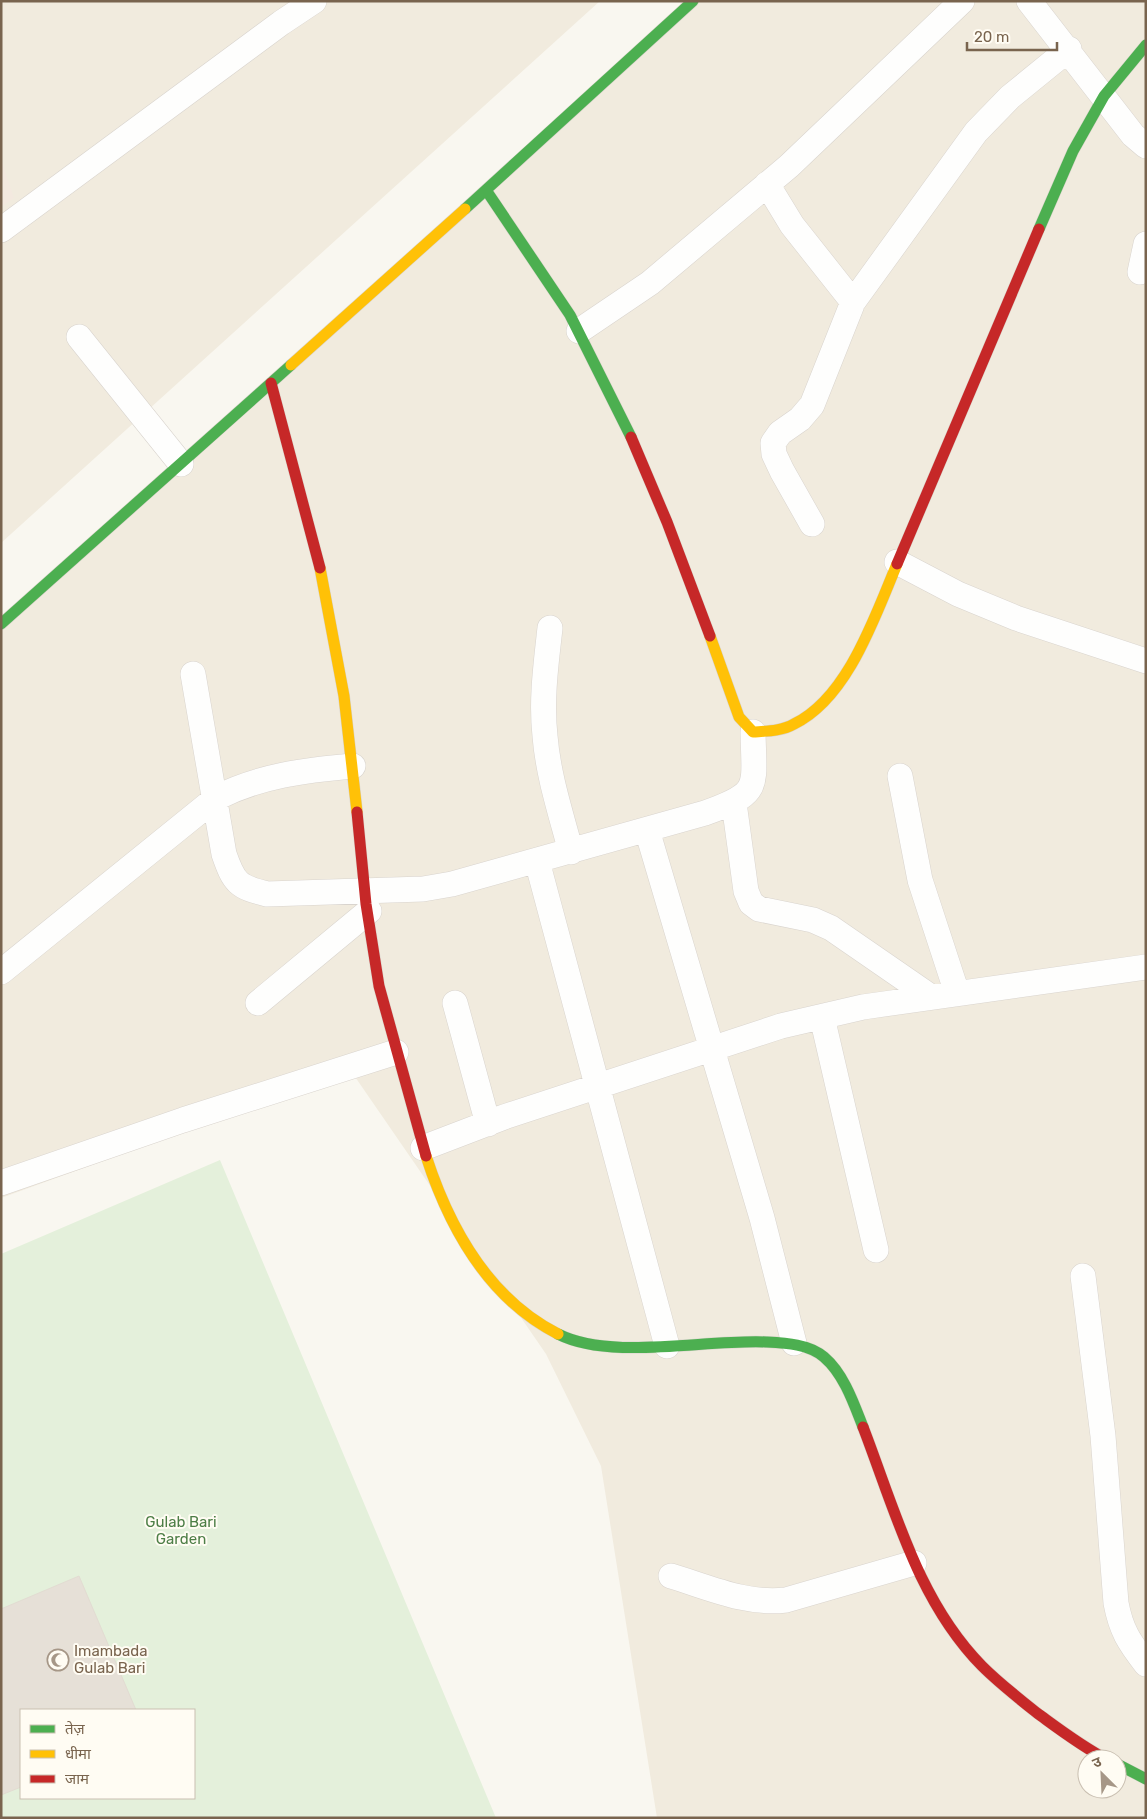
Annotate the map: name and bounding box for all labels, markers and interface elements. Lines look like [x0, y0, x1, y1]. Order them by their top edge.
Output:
scale bar [967, 20, 1057, 52]
text: 20 m [974, 28, 1009, 46]
park label: Gulab Bari Garden [145, 1513, 217, 1548]
place label: Imambada Gulab Bari [74, 1642, 147, 1677]
mosque icon: Imambada Gulab Bari [46, 1648, 70, 1672]
legend [20, 1709, 195, 1799]
text: तेज़ [65, 1720, 86, 1738]
text: धीमा [65, 1745, 92, 1763]
north arrow [1077, 1749, 1127, 1799]
text: उ [1090, 1753, 1105, 1772]
text: जाम [65, 1770, 90, 1788]

